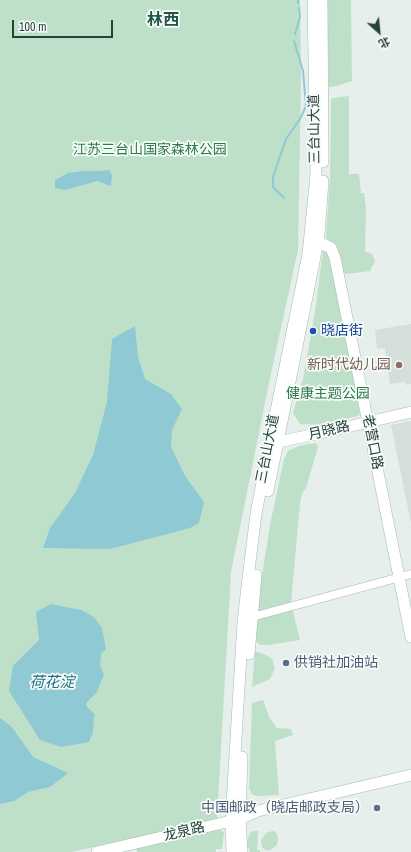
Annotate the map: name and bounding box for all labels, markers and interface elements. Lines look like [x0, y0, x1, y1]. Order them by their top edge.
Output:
district label: 林西 [147, 11, 179, 31]
scale bar [14, 12, 115, 38]
north arrow [359, 12, 399, 52]
text: 100 m [19, 19, 46, 35]
text: 北 [376, 34, 393, 51]
street label: 三台山大道 [306, 94, 324, 164]
park label: 江苏三台山国家森林公园 [73, 142, 227, 158]
place label: 晓店街 [321, 323, 363, 339]
marker: 晓店街 [308, 326, 318, 336]
place label: 新时代幼儿园 [307, 357, 391, 373]
marker: 新时代幼儿园 [394, 360, 404, 370]
park label: 健康主题公园 [286, 386, 370, 402]
street label: 三台山大道 [253, 413, 283, 485]
street label: 老营口路 [358, 413, 386, 471]
street label: 月晓路 [307, 418, 351, 444]
place label: 供销社加油站 [294, 655, 378, 671]
marker: 供销社加油站 [281, 658, 291, 668]
water label: 荷花淀 [30, 674, 74, 692]
place label: 中国邮政（晓店邮政支局） [201, 800, 369, 816]
marker: 中国邮政（晓店邮政支局） [372, 803, 382, 813]
street label: 龙泉路 [162, 819, 206, 845]

